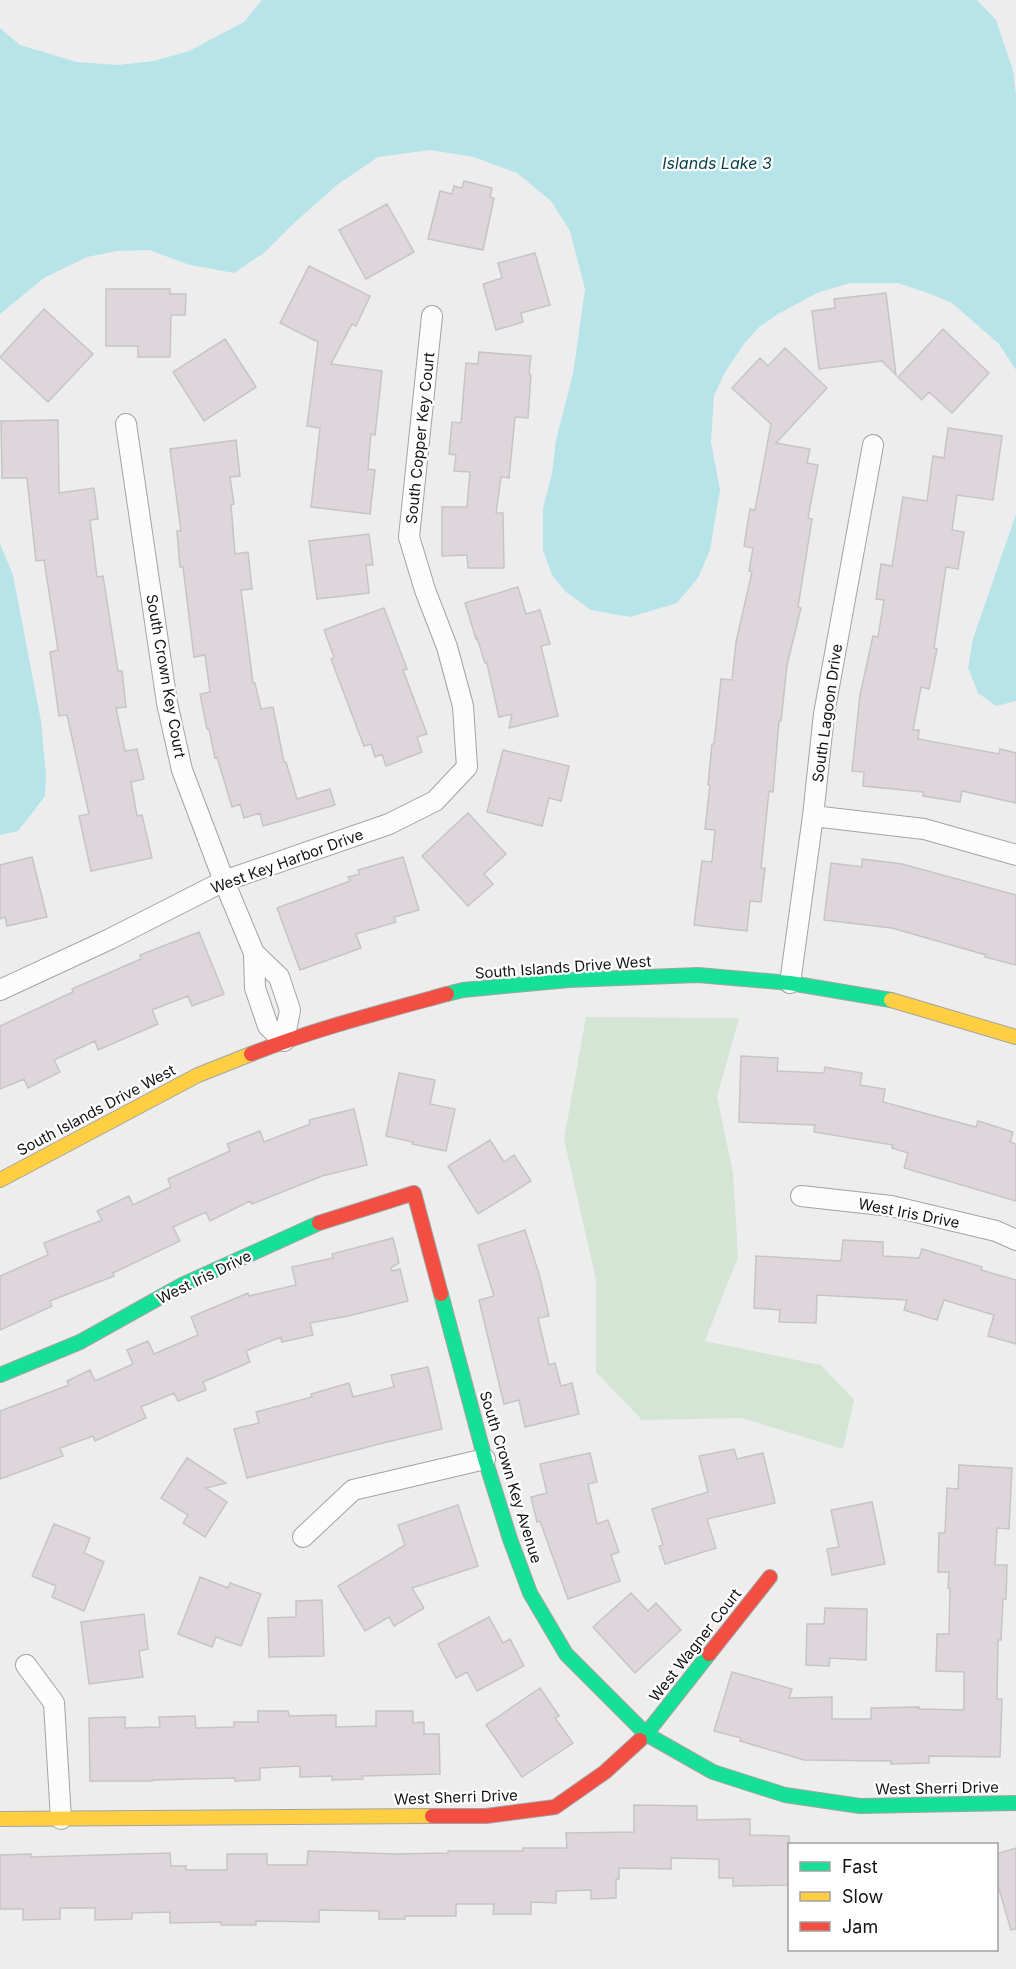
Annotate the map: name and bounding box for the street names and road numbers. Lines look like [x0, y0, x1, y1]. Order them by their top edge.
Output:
street label: South Copper Key Court [402, 351, 438, 525]
street label: South Crown Key Court [142, 593, 190, 760]
street label: South Lagoon Drive [808, 642, 846, 784]
street label: West Key Harbor Drive [208, 825, 366, 897]
street label: South Islands Drive West [474, 951, 652, 983]
street label: South Islands Drive West [14, 1060, 179, 1160]
street label: West Iris Drive [857, 1194, 961, 1232]
street label: West Iris Drive [154, 1246, 254, 1308]
street label: South Crown Key Avenue [476, 1389, 546, 1565]
street label: West Wagner Court [645, 1584, 745, 1705]
street label: West Sherri Drive [875, 1777, 999, 1799]
street label: West Sherri Drive [394, 1785, 518, 1809]

